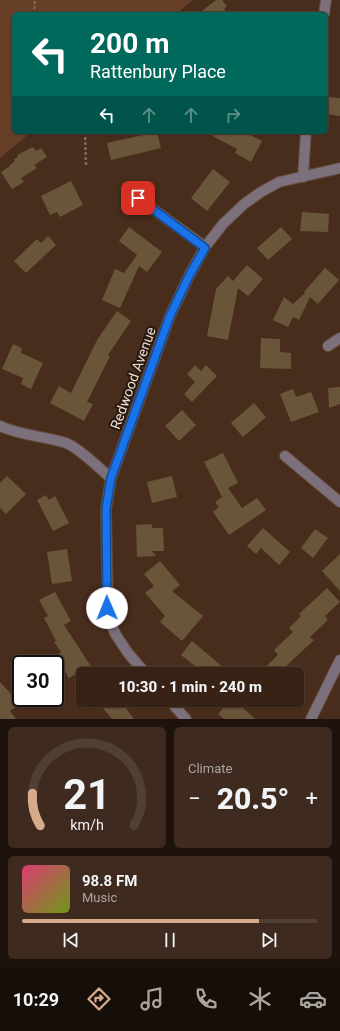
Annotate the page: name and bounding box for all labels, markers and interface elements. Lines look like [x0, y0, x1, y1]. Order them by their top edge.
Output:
text: 200 m [90, 27, 169, 60]
icon: left [24, 28, 76, 80]
text: Rattenbury Place [90, 61, 226, 82]
icon: left [96, 104, 118, 126]
icon: ahead [138, 104, 160, 126]
icon: ahead [180, 104, 202, 126]
icon: right [222, 104, 244, 126]
pin [121, 181, 155, 215]
icon: arrive [127, 187, 149, 209]
street label: Redwood Avenue [107, 325, 159, 431]
position arrow [86, 587, 128, 629]
speed limit sign: 30 [12, 655, 64, 707]
text: 10:30 · 1 min · 240 m [118, 678, 262, 696]
text: Climate [188, 761, 232, 776]
text: 21 [63, 769, 111, 818]
text: 20.5° [217, 781, 289, 816]
text: − [188, 786, 201, 811]
text: + [306, 786, 318, 811]
text: km/h [70, 816, 104, 832]
text: 98.8 FM [82, 872, 137, 890]
text: Music [82, 890, 117, 905]
icon: previous [60, 929, 82, 951]
icon: pause [159, 929, 181, 951]
icon: next [258, 929, 280, 951]
icon: directions [85, 985, 113, 1013]
icon: music [138, 985, 166, 1013]
icon: phone [192, 985, 220, 1013]
icon: climate [246, 985, 274, 1013]
icon: car [299, 985, 327, 1013]
text: 10:29 [13, 989, 59, 1010]

